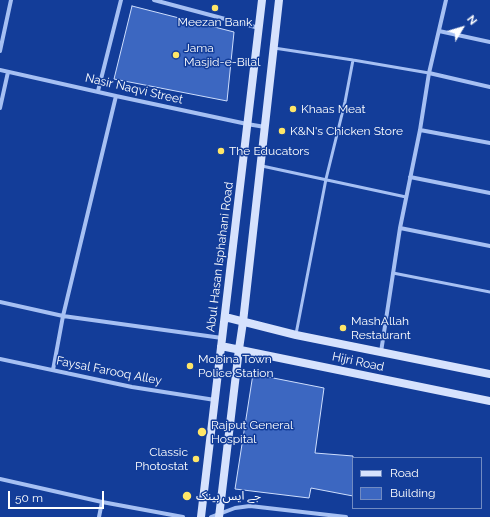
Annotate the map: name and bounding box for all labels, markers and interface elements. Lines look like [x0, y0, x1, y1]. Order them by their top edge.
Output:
marker: Meezan Bank [210, 3, 220, 13]
north arrow [442, 8, 482, 48]
text: N [464, 13, 480, 28]
place label: Meezan Bank [178, 15, 252, 29]
place label: Jama Masjid-e-Bilal [184, 41, 260, 69]
marker: Jama Masjid-e-Bilal [171, 50, 181, 60]
street label: Nasir Naqvi Street [84, 71, 184, 107]
place label: Khaas Meat [301, 102, 366, 116]
marker: Khaas Meat [288, 104, 298, 114]
place label: K&N's Chicken Store [290, 124, 403, 138]
marker: K&N's Chicken Store [277, 126, 287, 136]
place label: The Educators [229, 144, 309, 158]
marker: The Educators [216, 146, 226, 156]
street label: Abul Hasan Isphahani Road [204, 181, 236, 333]
place label: MashAllah Restaurant [351, 314, 411, 342]
marker: MashAllah Restaurant [338, 323, 348, 333]
street label: Hijri Road [331, 349, 385, 375]
place label: Mobina Town Police Station [198, 352, 273, 380]
street label: Faysal Farooq Alley [55, 354, 163, 388]
marker: Mobina Town Police Station [185, 361, 195, 371]
place label: Rajput General Hospital [211, 418, 293, 446]
marker: Rajput General Hospital [196, 426, 208, 438]
place label: Classic Photostat [135, 445, 188, 473]
marker: Classic Photostat [191, 454, 201, 464]
legend [352, 457, 482, 509]
text: Road [390, 466, 419, 480]
scale bar [10, 483, 106, 509]
text: Building [390, 486, 436, 500]
place label: جے ایس بینک [196, 489, 261, 503]
marker: جے ایس بینک [181, 490, 193, 502]
text: 50 m [15, 491, 43, 505]

